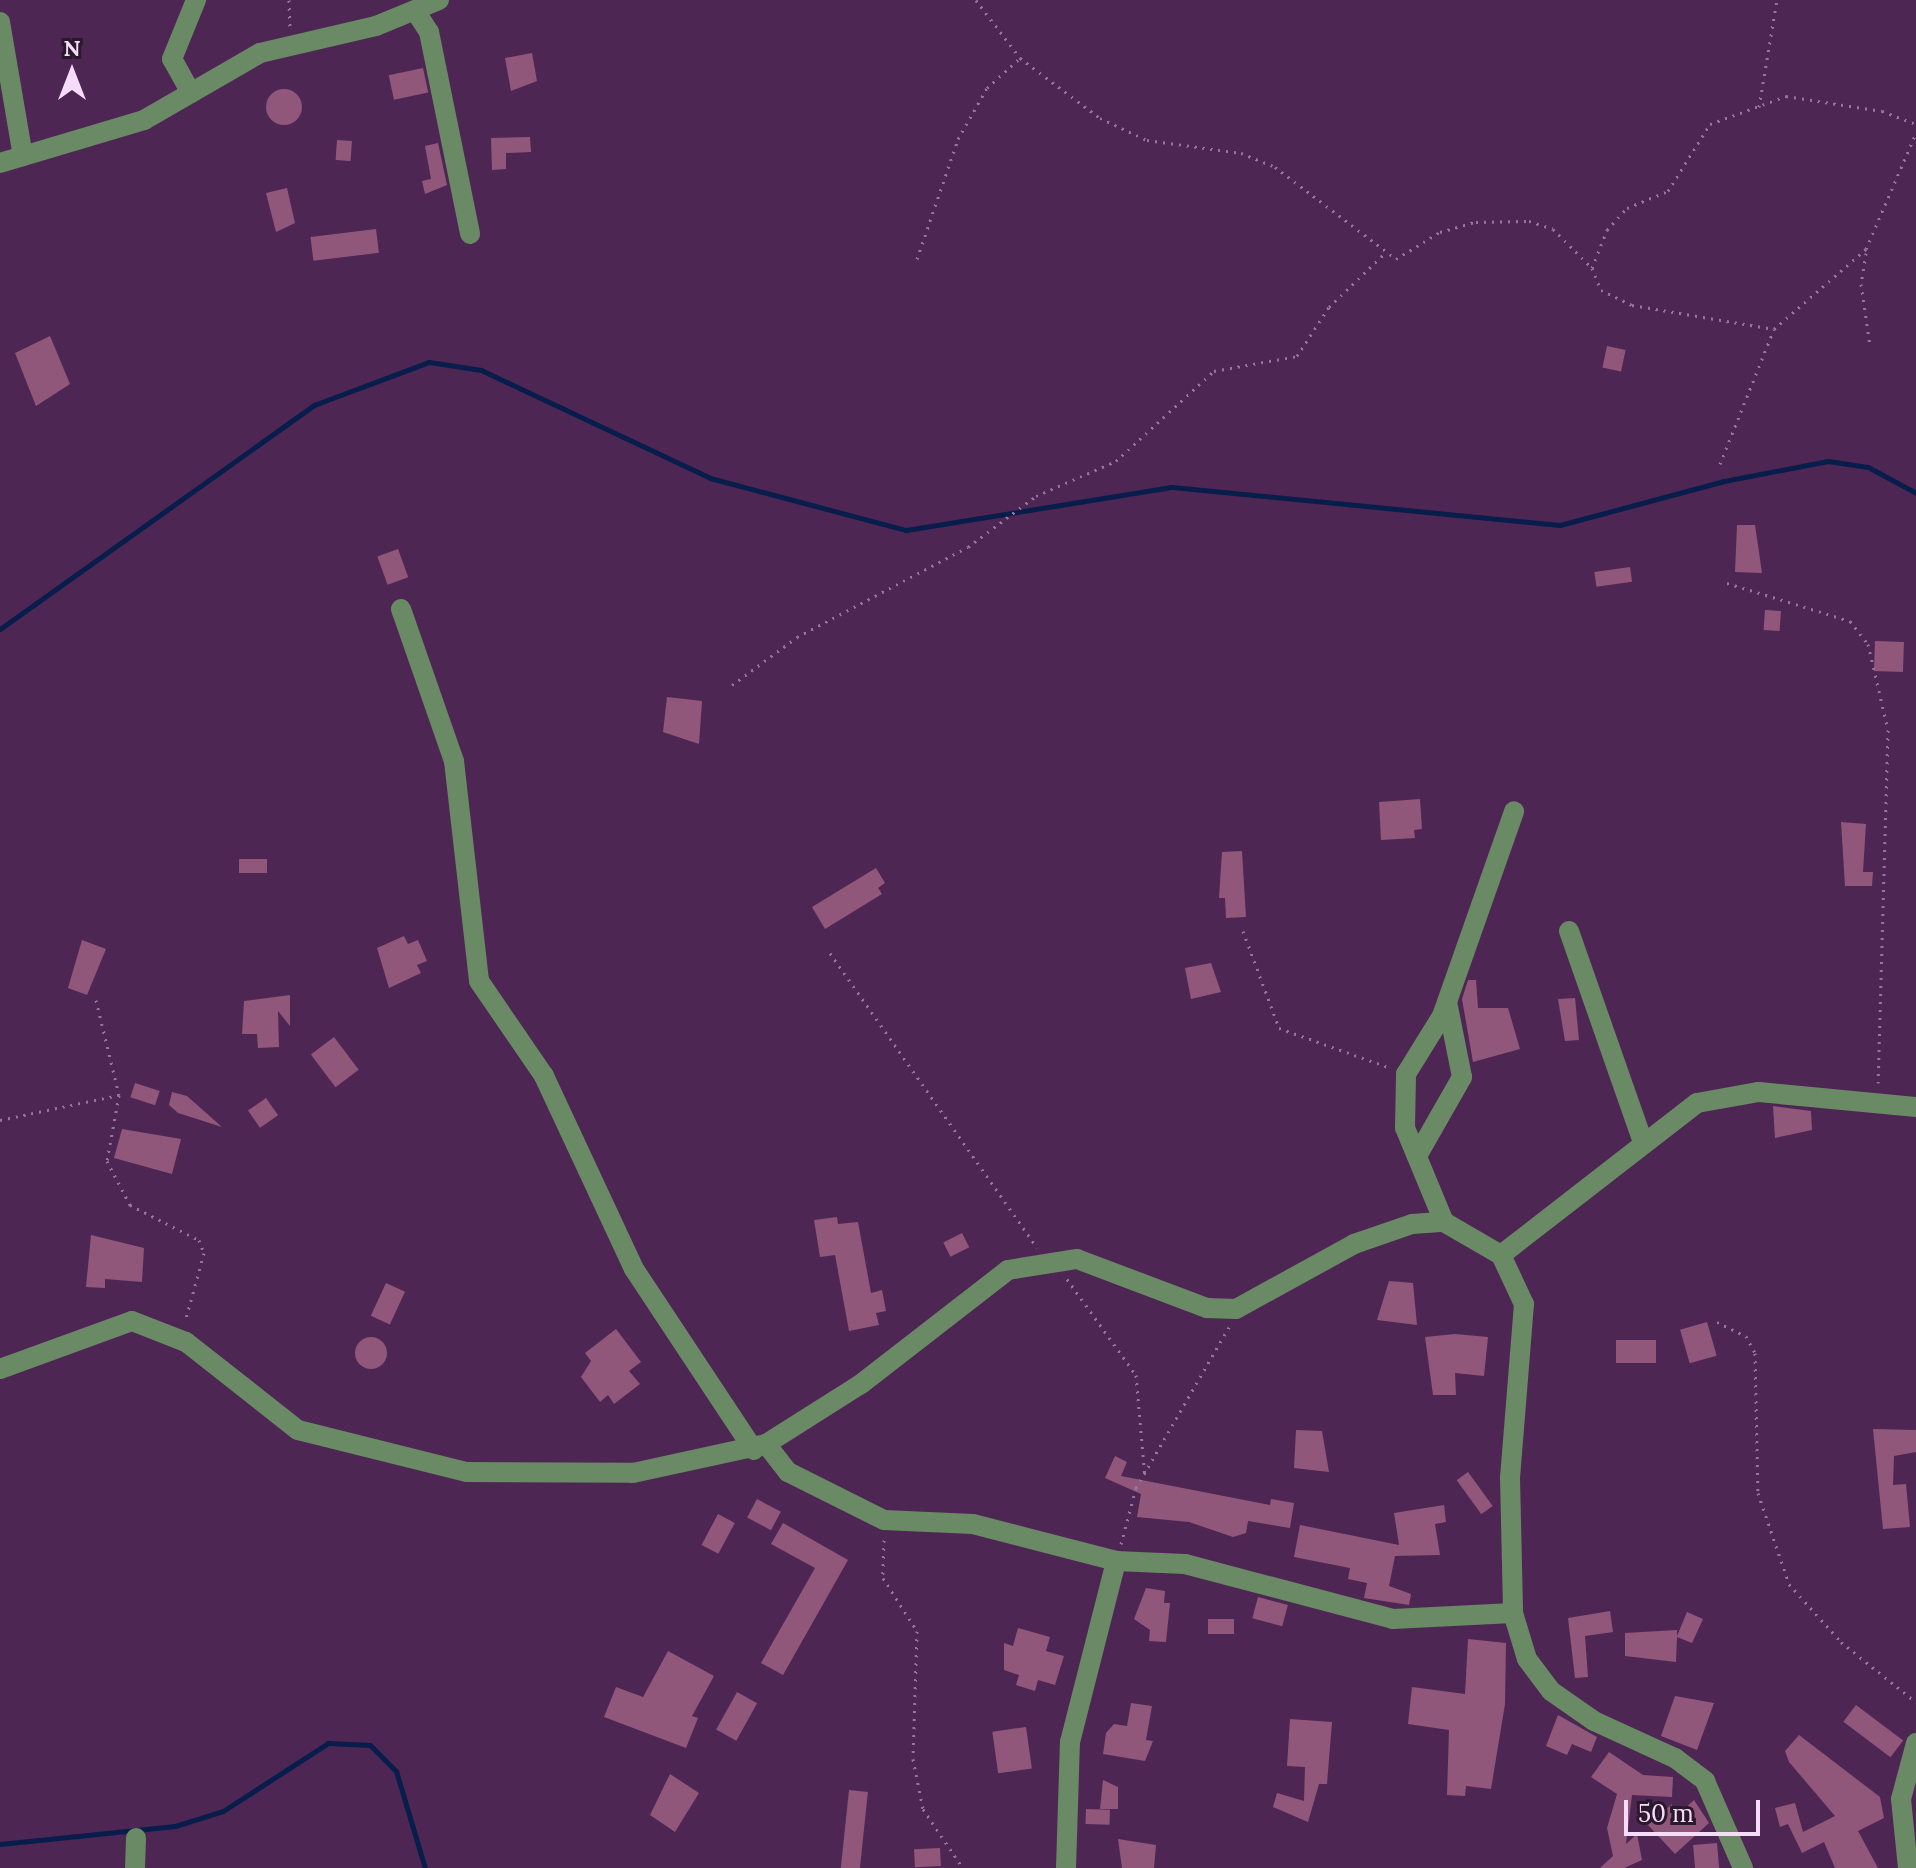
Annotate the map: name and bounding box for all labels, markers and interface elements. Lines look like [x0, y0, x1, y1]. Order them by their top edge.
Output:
north arrow [32, 32, 112, 112]
text: N [63, 34, 81, 62]
scale bar [1628, 1784, 1764, 1834]
text: 50 m [1638, 1798, 1694, 1829]

